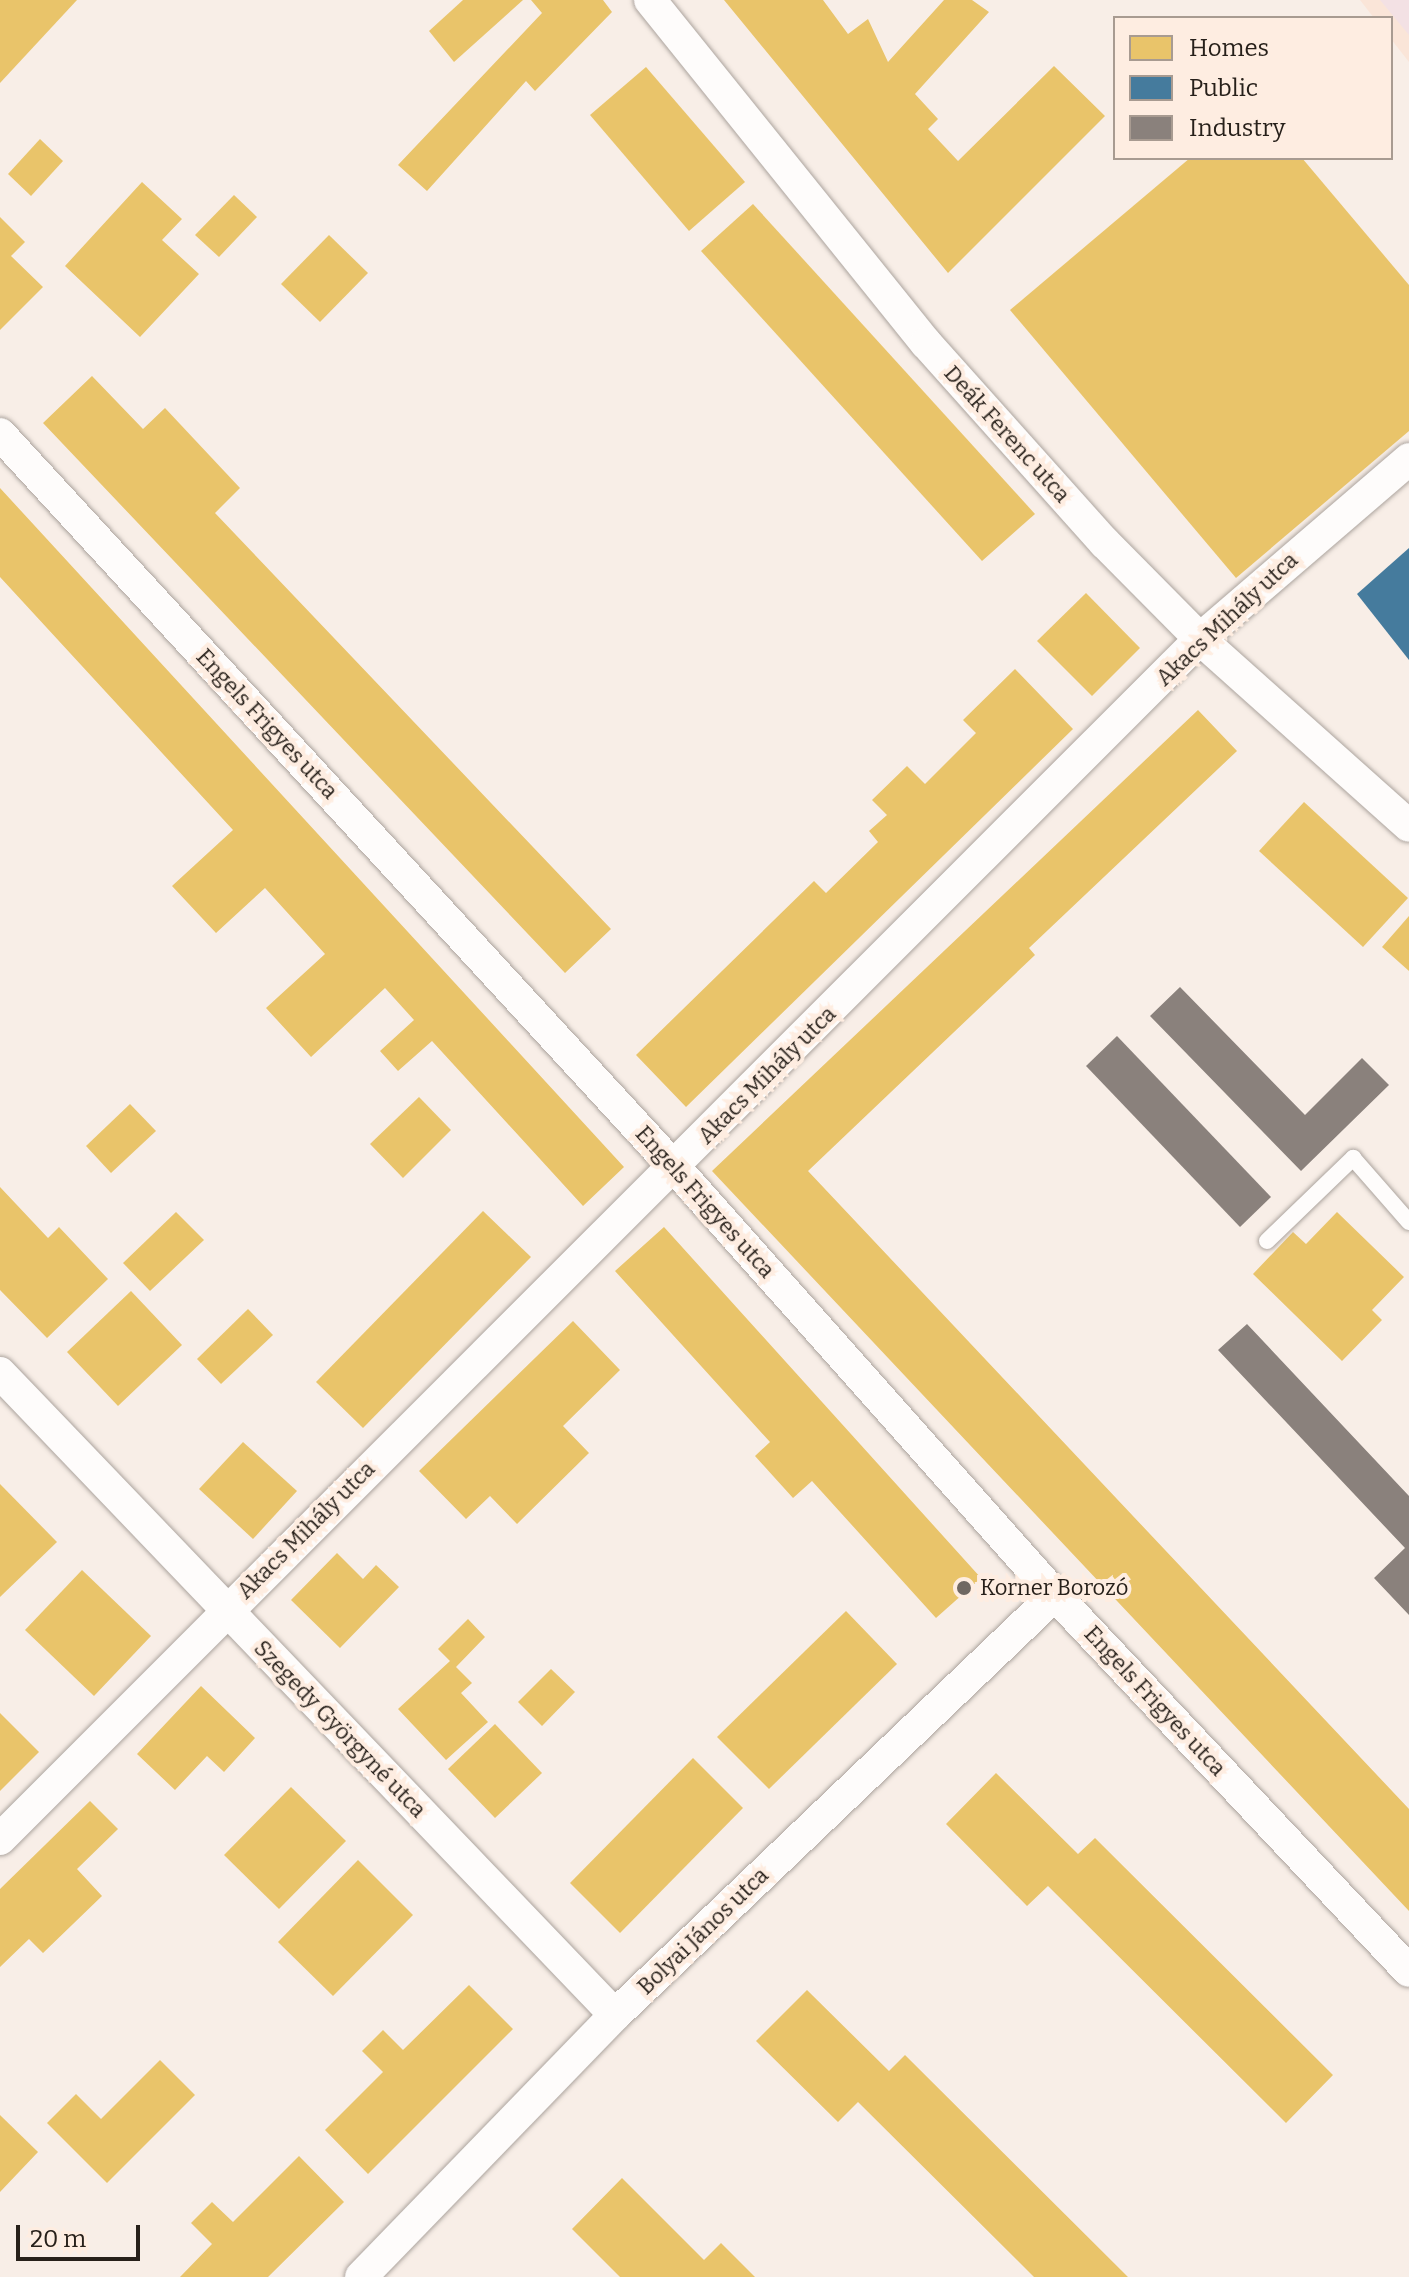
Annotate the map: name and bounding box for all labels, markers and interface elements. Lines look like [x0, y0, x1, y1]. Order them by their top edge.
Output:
legend [1113, 16, 1393, 160]
text: Homes [1189, 34, 1269, 62]
text: Public [1189, 74, 1258, 102]
text: Industry [1189, 114, 1286, 142]
street label: Deák Ferenc utca [939, 360, 1075, 508]
street label: Akacs Mihály utca [1151, 547, 1303, 691]
street label: Engels Frigyes utca [191, 644, 343, 804]
street label: Akacs Mihály utca [693, 1001, 841, 1149]
street label: Engels Frigyes utca [630, 1121, 780, 1283]
street label: Akacs Mihály utca [232, 1456, 380, 1604]
place label: Korner Borozó [980, 1575, 1128, 1601]
marker: Korner Borozó [955, 1579, 973, 1597]
street label: Engels Frigyes utca [1079, 1621, 1231, 1781]
street label: Szegedy Györgyné utca [249, 1635, 431, 1823]
street label: Bolyai János utca [632, 1862, 774, 2000]
scale bar [20, 2209, 144, 2259]
text: 20 m [30, 2225, 86, 2253]

